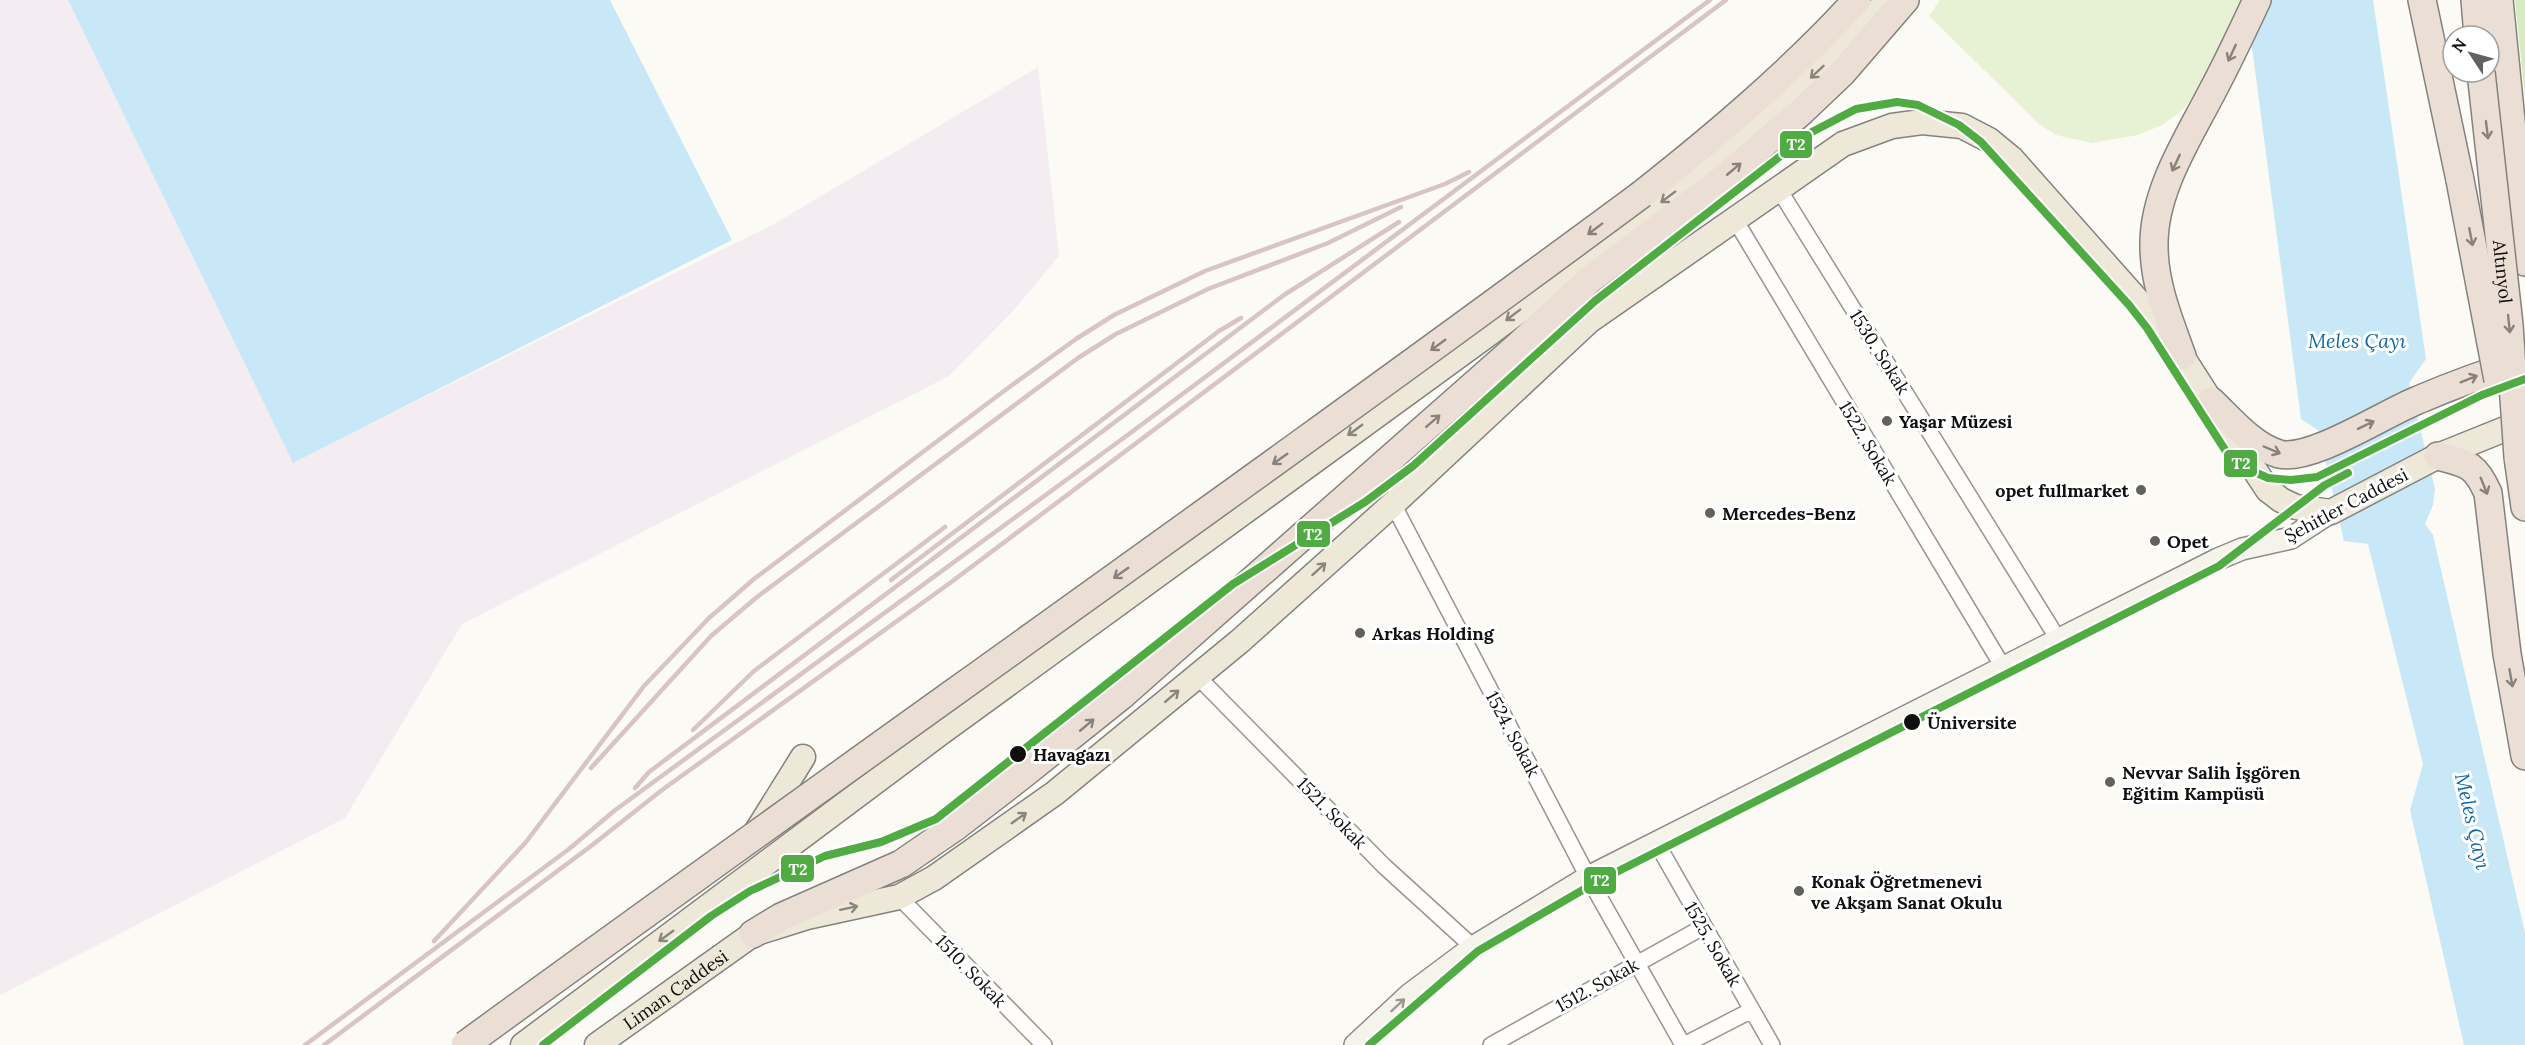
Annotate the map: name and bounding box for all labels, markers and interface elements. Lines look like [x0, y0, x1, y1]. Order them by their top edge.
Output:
north arrow [2441, 24, 2501, 84]
text: N [2447, 34, 2471, 56]
one-way arrow [2226, 43, 2238, 61]
one-way arrow [1810, 65, 1825, 79]
one-way arrow [2481, 120, 2492, 140]
line badge: T2 [1779, 130, 1813, 159]
text: T2 [1787, 134, 1805, 154]
one-way arrow [2170, 153, 2182, 171]
one-way arrow [1726, 162, 1741, 176]
one-way arrow [1660, 190, 1676, 203]
one-way arrow [1587, 223, 1603, 236]
one-way arrow [2466, 227, 2477, 247]
street label: Altınyol [2488, 238, 2518, 305]
street label: 1530. Sokak [1845, 305, 1915, 399]
one-way arrow [1505, 309, 1521, 321]
one-way arrow [2504, 314, 2515, 333]
water label: Meles Çayı [2308, 328, 2407, 353]
one-way arrow [1430, 339, 1446, 351]
one-way arrow [2460, 373, 2478, 384]
street label: 1522. Sokak [1834, 397, 1902, 490]
place label: Yaşar Müzesi [1899, 410, 2012, 433]
one-way arrow [1425, 414, 1440, 428]
marker: Yaşar Müzesi [1880, 414, 1894, 428]
one-way arrow [2356, 418, 2374, 430]
one-way arrow [1348, 424, 1364, 436]
one-way arrow [2263, 445, 2281, 456]
line badge: T2 [2223, 449, 2258, 478]
one-way arrow [1272, 453, 1288, 466]
text: T2 [2232, 453, 2250, 473]
street label: Şehitler Caddesi [2280, 463, 2412, 547]
one-way arrow [2479, 476, 2490, 494]
place label: opet fullmarket [1995, 479, 2130, 502]
marker: opet fullmarket [2134, 483, 2148, 497]
place label: Mercedes-Benz [1722, 502, 1856, 525]
marker: Mercedes-Benz [1703, 506, 1717, 520]
line badge: T2 [1296, 520, 1331, 548]
text: T2 [1304, 524, 1322, 544]
place label: Opet [2167, 530, 2209, 553]
marker: Opet [2148, 534, 2162, 548]
one-way arrow [1311, 562, 1326, 576]
one-way arrow [1113, 566, 1129, 579]
place label: Arkas Holding [1372, 622, 1495, 645]
marker: Arkas Holding [1353, 626, 1367, 640]
one-way arrow [2506, 668, 2517, 688]
street label: 1524. Sokak [1481, 687, 1545, 781]
one-way arrow [1164, 690, 1180, 703]
place label: Üniversite [1927, 711, 2017, 734]
marker: Üniversite [1902, 712, 1922, 732]
one-way arrow [1079, 718, 1095, 731]
place label: Havagazı [1033, 743, 1110, 766]
marker: Havagazı [1008, 744, 1028, 764]
place label: Nevvar Salih İşgören Eğitim Kampüsü [2122, 761, 2301, 805]
water label: Meles Çayı [2450, 770, 2496, 872]
street label: 1521. Sokak [1292, 772, 1372, 854]
marker: Nevvar Salih İşgören Eğitim Kampüsü [2103, 775, 2117, 789]
one-way arrow [1011, 812, 1027, 824]
line badge: T2 [780, 854, 815, 883]
text: T2 [789, 859, 807, 879]
line badge: T2 [1583, 866, 1617, 895]
text: T2 [1591, 870, 1609, 890]
place label: Konak Öğretmenevi ve Akşam Sanat Okulu [1811, 870, 2002, 914]
marker: Konak Öğretmenevi ve Akşam Sanat Okulu [1792, 884, 1806, 898]
street label: 1525. Sokak [1679, 897, 1747, 991]
one-way arrow [839, 902, 859, 913]
one-way arrow [658, 930, 674, 942]
street label: 1510. Sokak [931, 930, 1012, 1012]
street label: Liman Caddesi [618, 944, 732, 1034]
street label: 1512. Sokak [1552, 953, 1643, 1017]
one-way arrow [1390, 998, 1405, 1012]

